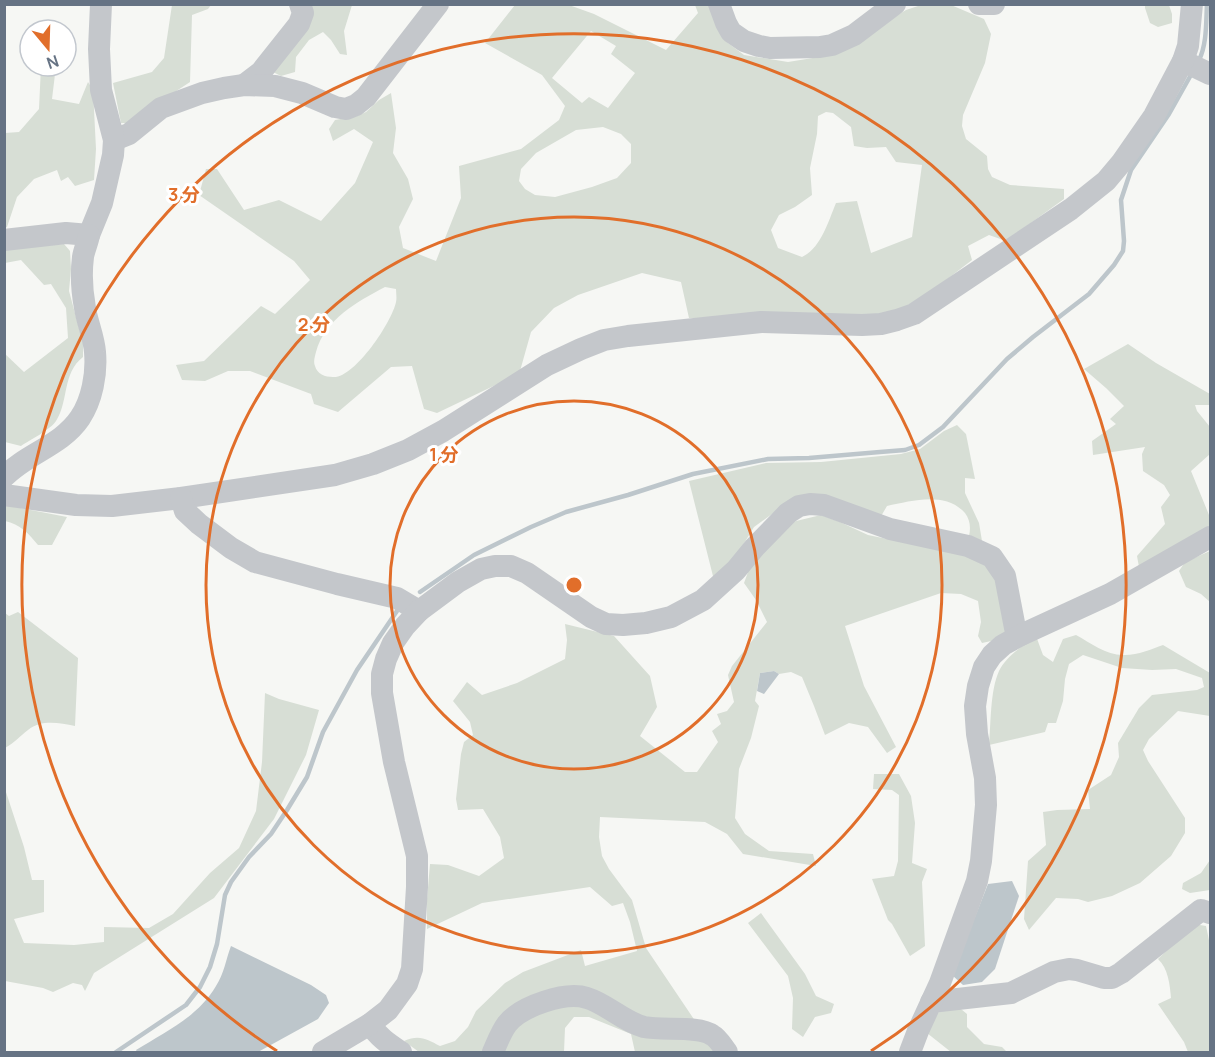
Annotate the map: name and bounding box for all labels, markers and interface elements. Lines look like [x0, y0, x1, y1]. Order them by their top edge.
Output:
north arrow [18, 18, 78, 78]
text: N [44, 50, 62, 74]
text: 3 分 [168, 182, 200, 206]
text: 2 分 [298, 312, 330, 336]
text: 1 分 [429, 442, 459, 466]
centre of rings [564, 575, 584, 595]

